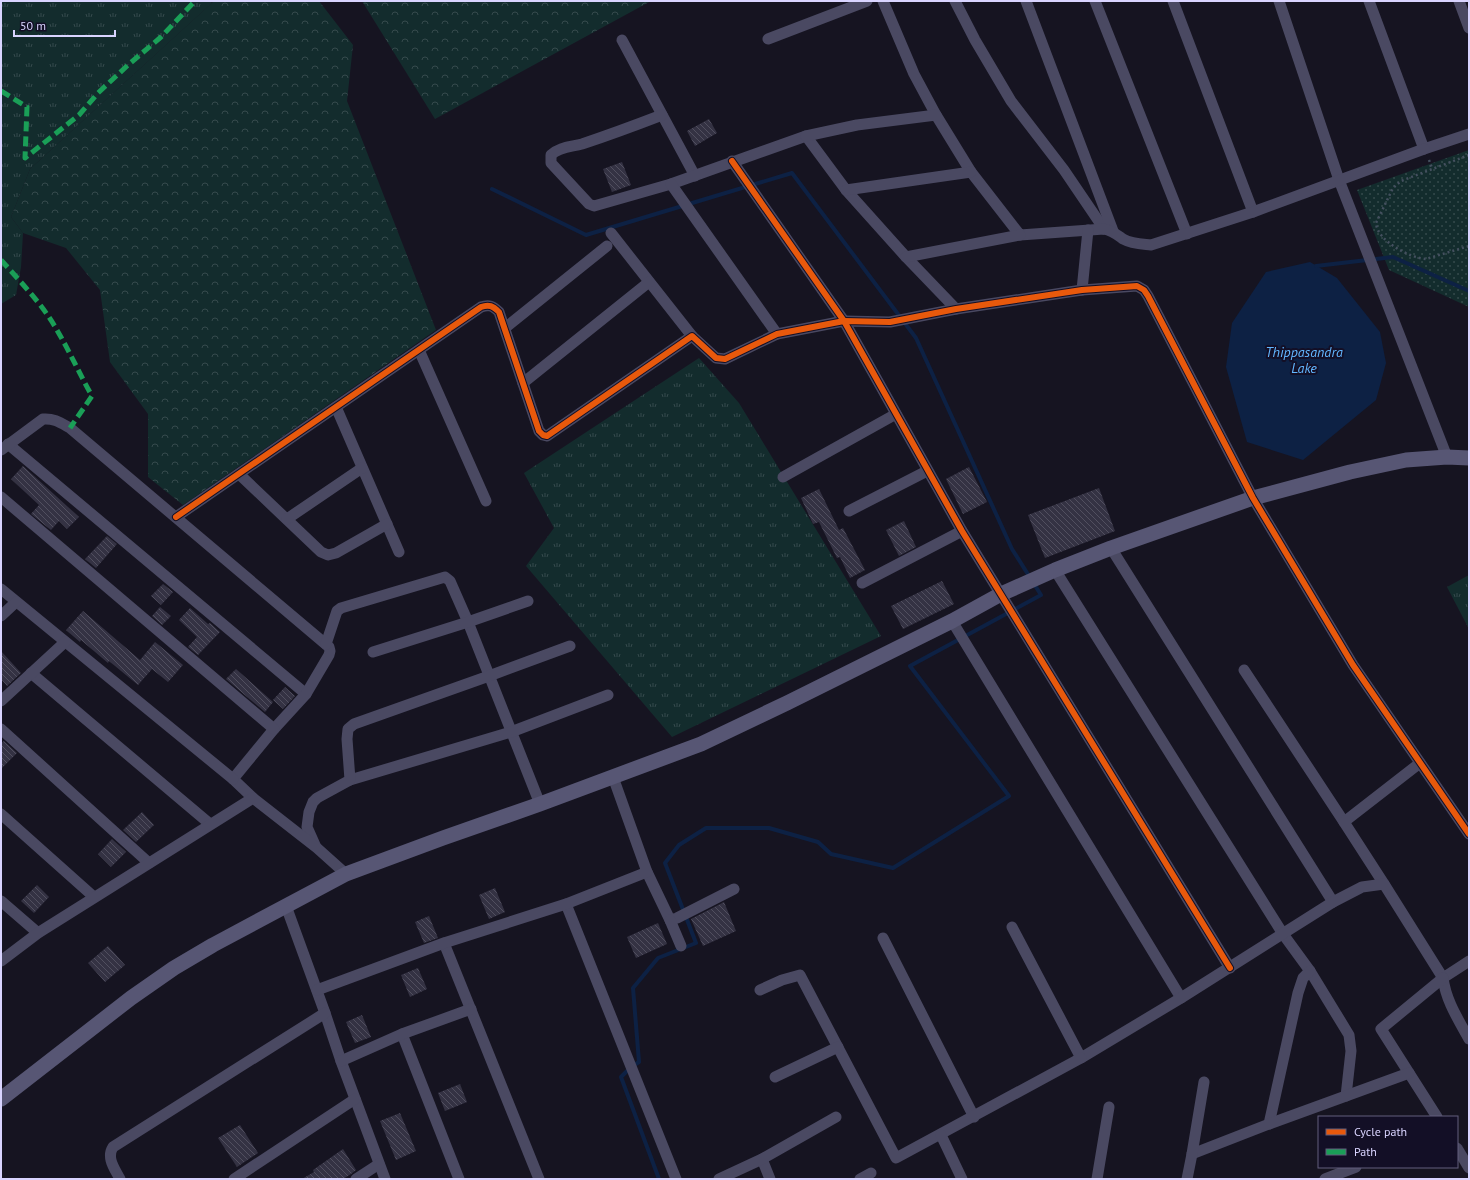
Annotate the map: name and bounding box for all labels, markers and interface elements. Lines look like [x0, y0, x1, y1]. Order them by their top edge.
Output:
scale bar [14, 12, 115, 38]
text: 50 m [20, 18, 46, 33]
water label: Thippasandra Lake [1265, 343, 1343, 377]
legend [1318, 1116, 1458, 1168]
text: Cycle path [1354, 1124, 1407, 1139]
text: Path [1354, 1144, 1377, 1159]

